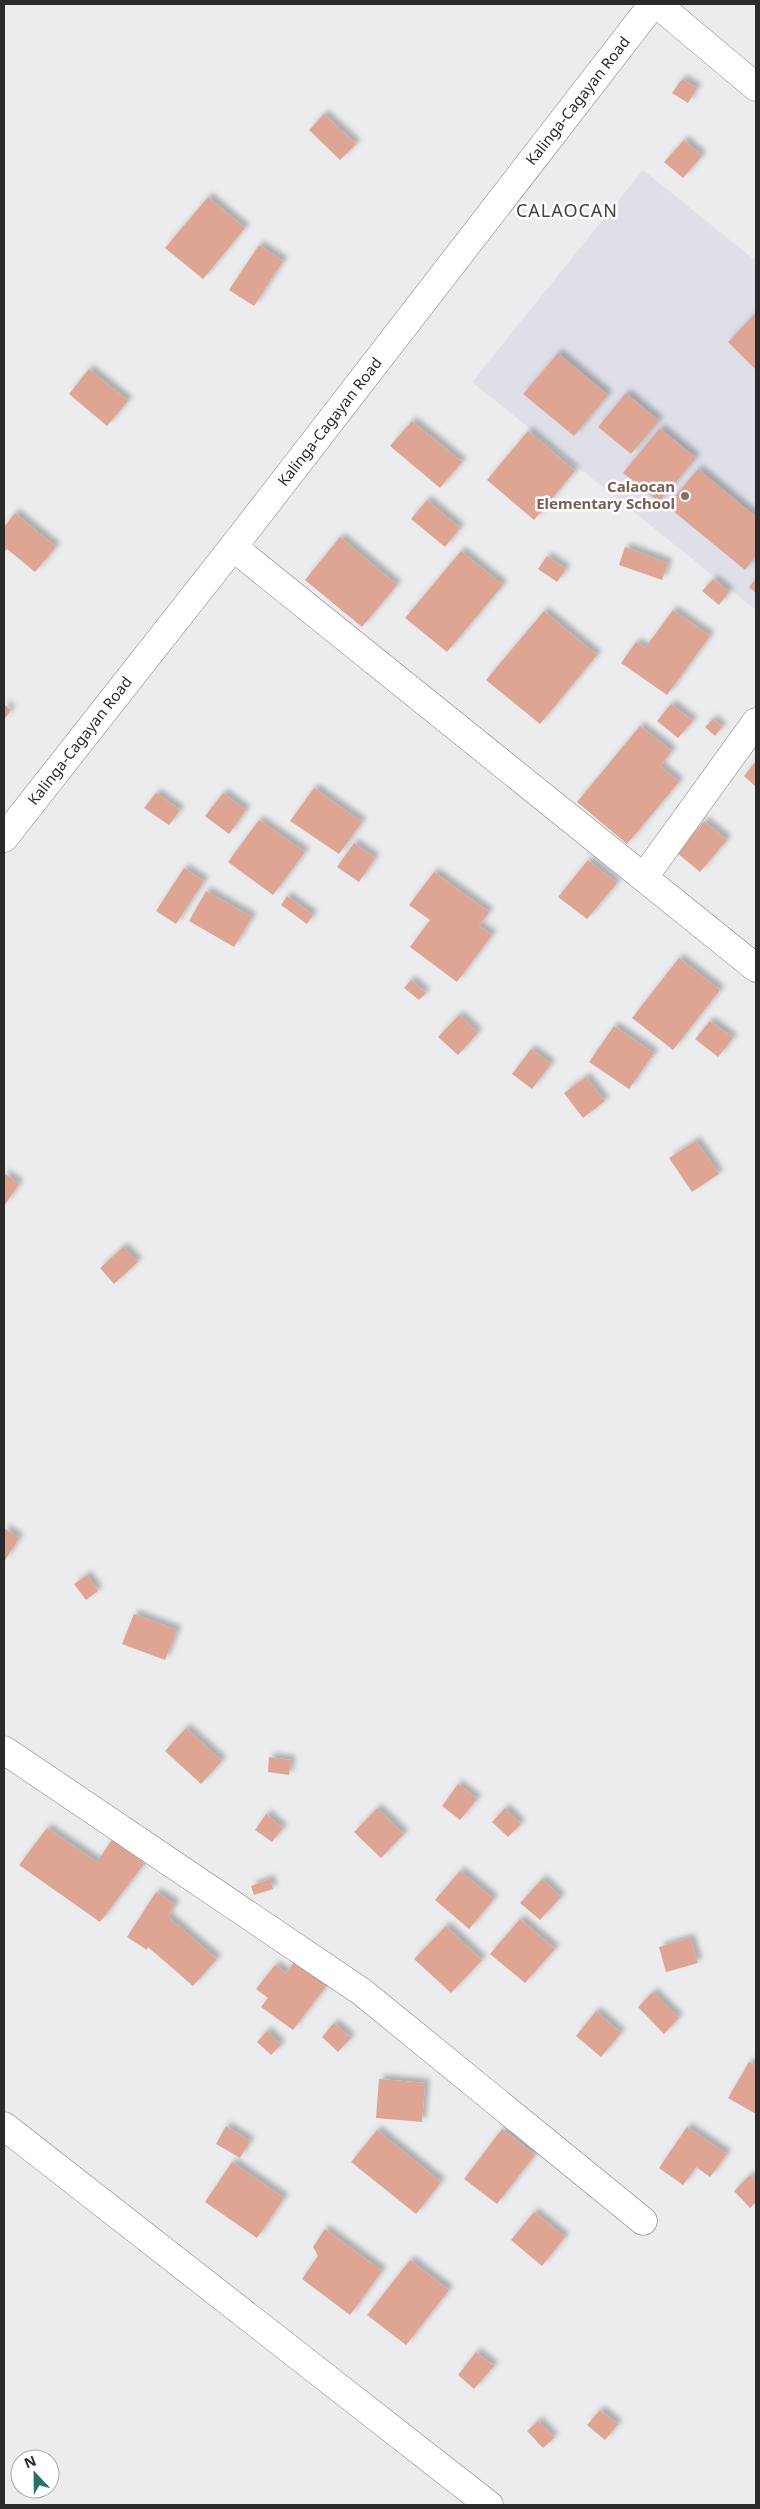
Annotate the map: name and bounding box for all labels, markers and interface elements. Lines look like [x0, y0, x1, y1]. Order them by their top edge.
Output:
street label: Kalinga-Cagayan Road [521, 32, 634, 169]
district label: CALAOCAN [516, 198, 618, 222]
street label: Kalinga-Cagayan Road [273, 353, 386, 490]
place label: Calaocan Elementary School [536, 476, 675, 513]
marker: Calaocan Elementary School [679, 490, 691, 502]
street label: Kalinga-Cagayan Road [23, 672, 136, 809]
north arrow [10, 2449, 60, 2499]
text: N [21, 2451, 39, 2472]

